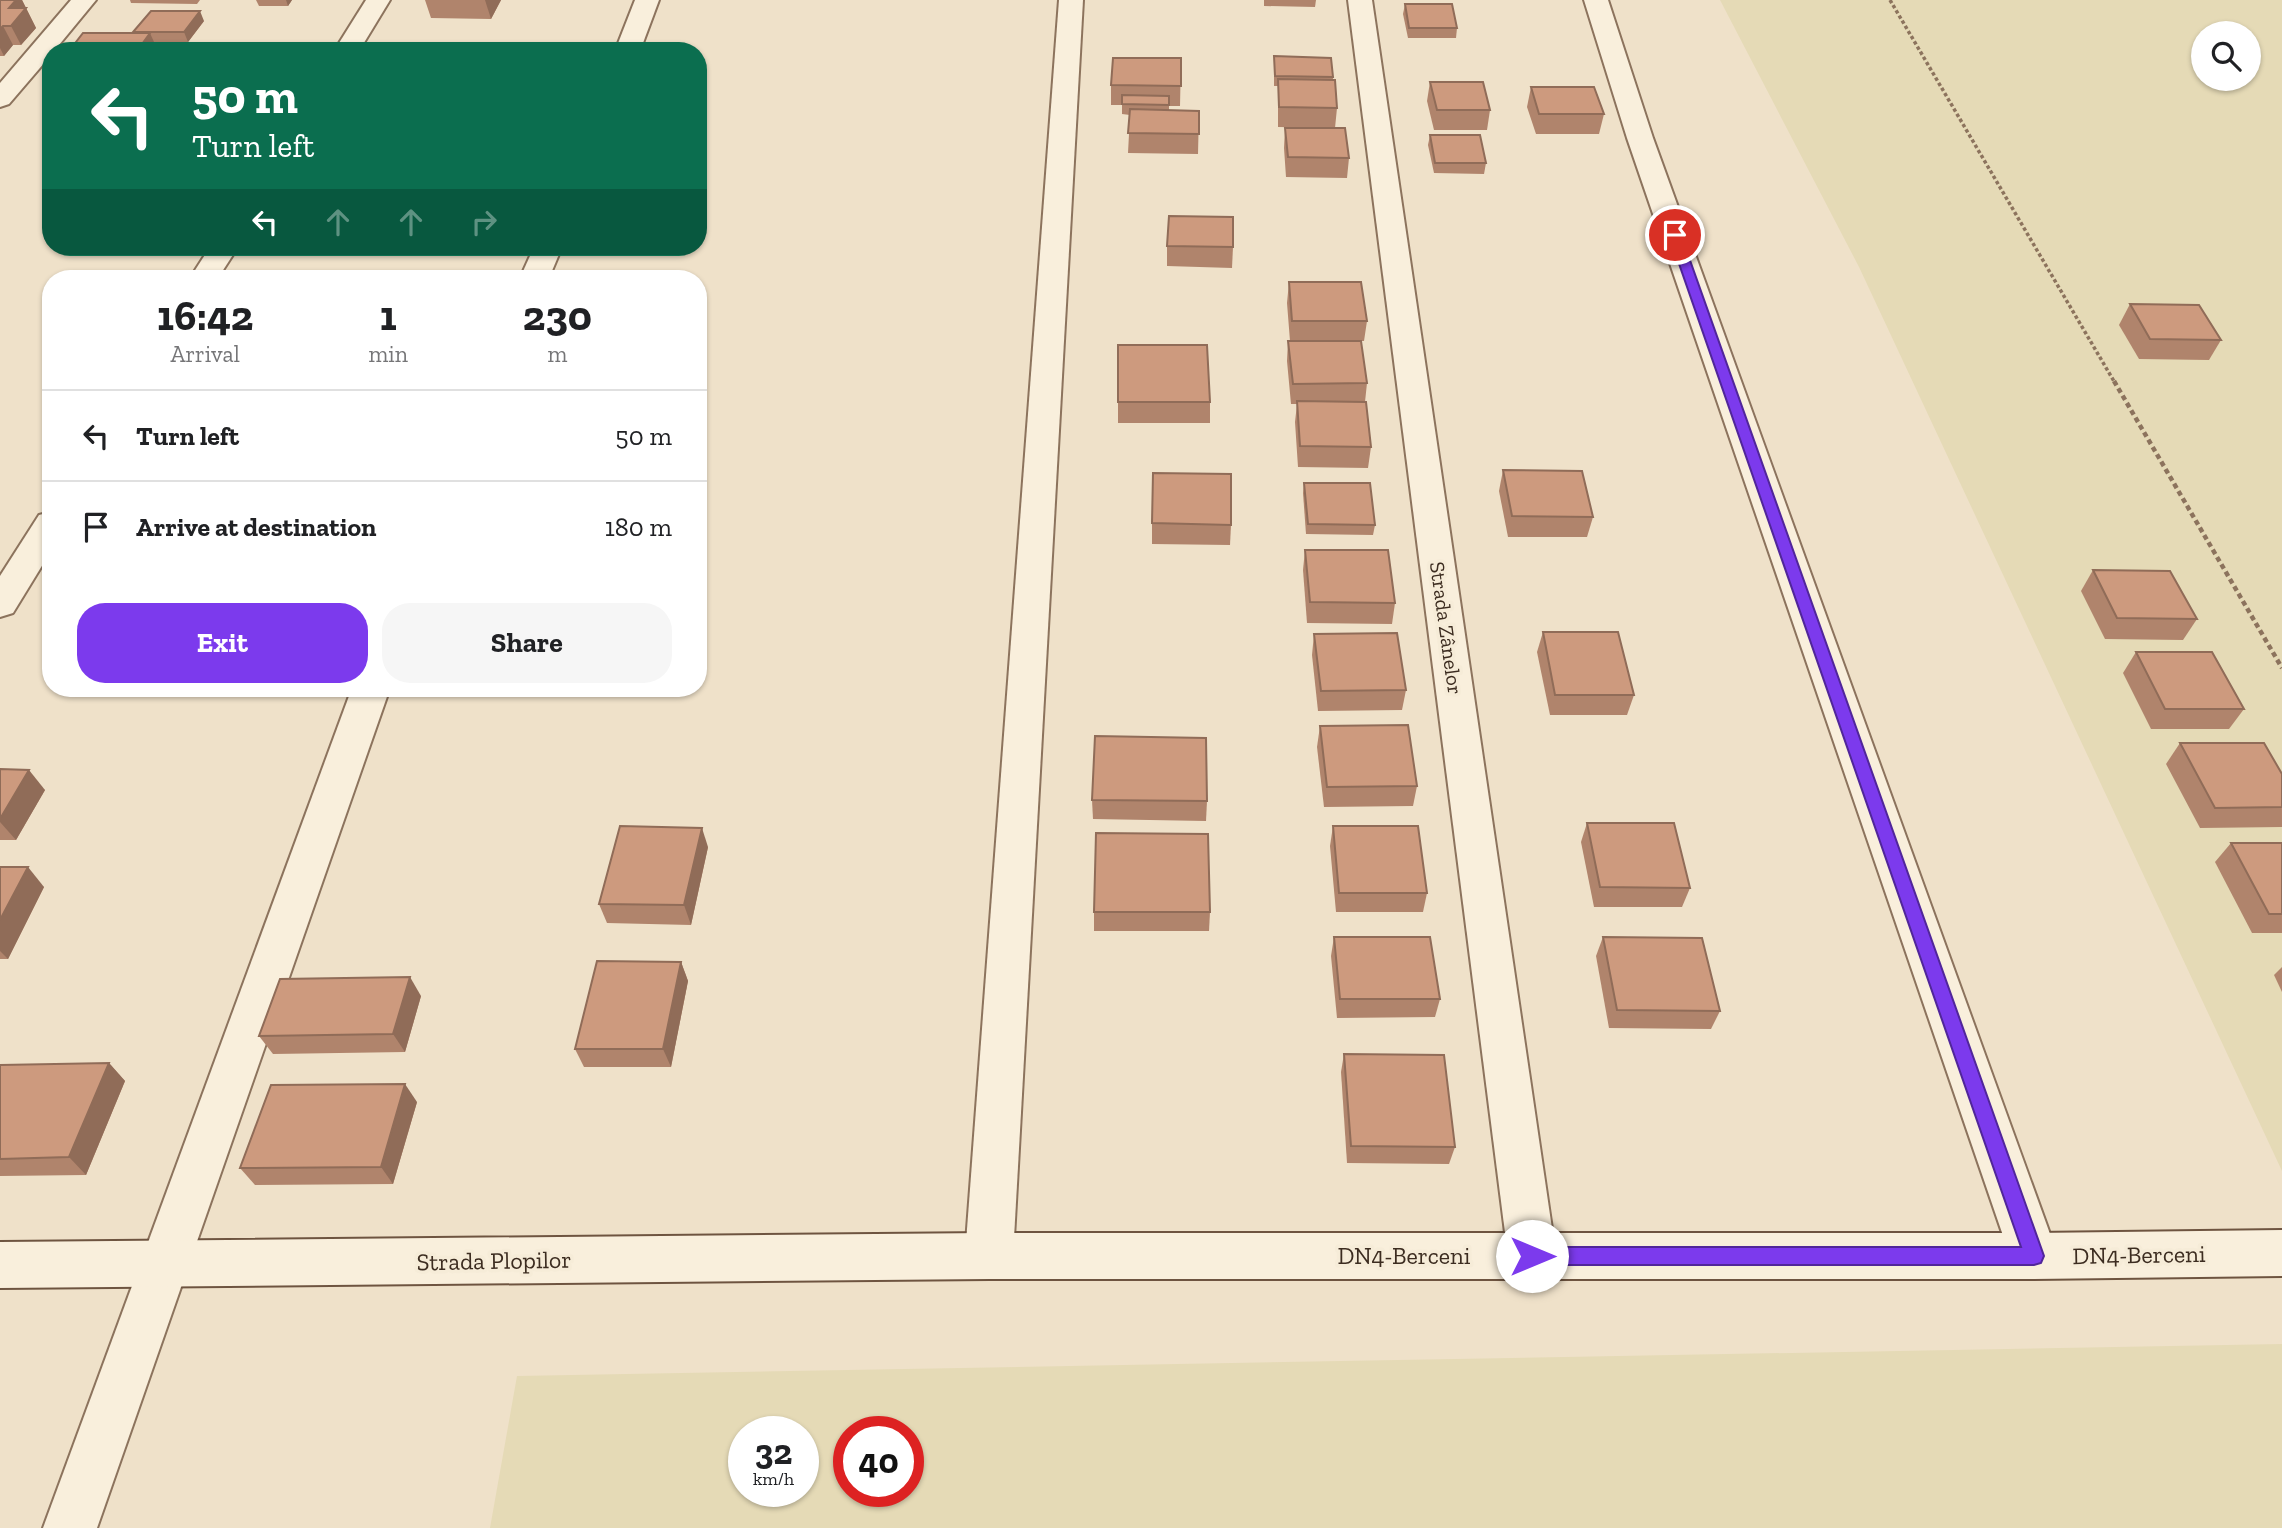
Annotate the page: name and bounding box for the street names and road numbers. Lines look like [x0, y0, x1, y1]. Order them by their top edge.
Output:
street label: Strada Zânelor [1425, 560, 1468, 696]
street label: DN4-Berceni [2072, 1239, 2206, 1270]
street label: DN4-Berceni [1337, 1241, 1471, 1270]
street label: Strada Plopilor [416, 1245, 572, 1276]

